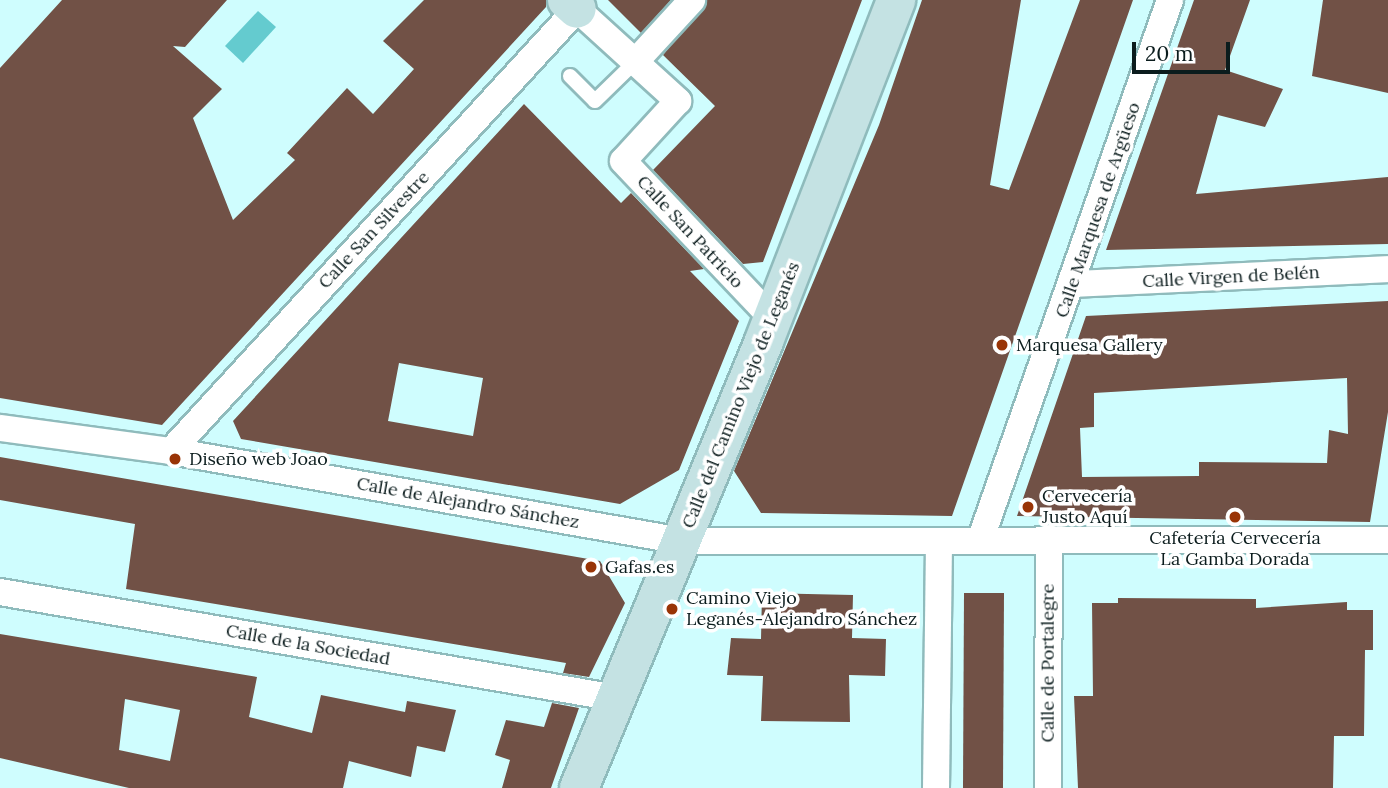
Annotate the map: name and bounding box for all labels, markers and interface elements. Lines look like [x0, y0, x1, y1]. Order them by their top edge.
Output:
scale bar [1136, 28, 1234, 72]
text: 20 m [1145, 40, 1194, 67]
street label: Calle Marquesa de Argüeso [1051, 99, 1145, 321]
street label: Calle San Silvestre [314, 167, 434, 293]
street label: Calle San Patricio [632, 171, 748, 293]
street label: Calle del Camino Viejo de Leganés [678, 259, 804, 531]
street label: Calle Virgen de Belén [1142, 262, 1320, 292]
place label: Marquesa Gallery [1016, 334, 1163, 356]
marker: Marquesa Gallery [994, 337, 1010, 353]
place label: Diseño web Joao [189, 448, 328, 470]
marker: Diseño web Joao [167, 451, 183, 467]
street label: Calle de Alejandro Sánchez [355, 473, 581, 533]
place label: Cervecería Justo Aquí [1042, 486, 1132, 528]
marker: Cervecería Justo Aquí [1020, 499, 1036, 515]
marker: Cafetería Cervecería La Gamba Dorada [1227, 509, 1243, 525]
place label: Cafetería Cervecería La Gamba Dorada [1149, 528, 1321, 570]
place label: Gafas.es [605, 556, 674, 578]
marker: Gafas.es [583, 559, 599, 575]
street label: Calle de Portalegre [1037, 584, 1059, 742]
place label: Camino Viejo Leganés-Alejandro Sánchez [686, 588, 917, 630]
marker: Camino Viejo Leganés-Alejandro Sánchez [664, 601, 680, 617]
street label: Calle de la Sociedad [224, 620, 392, 670]

